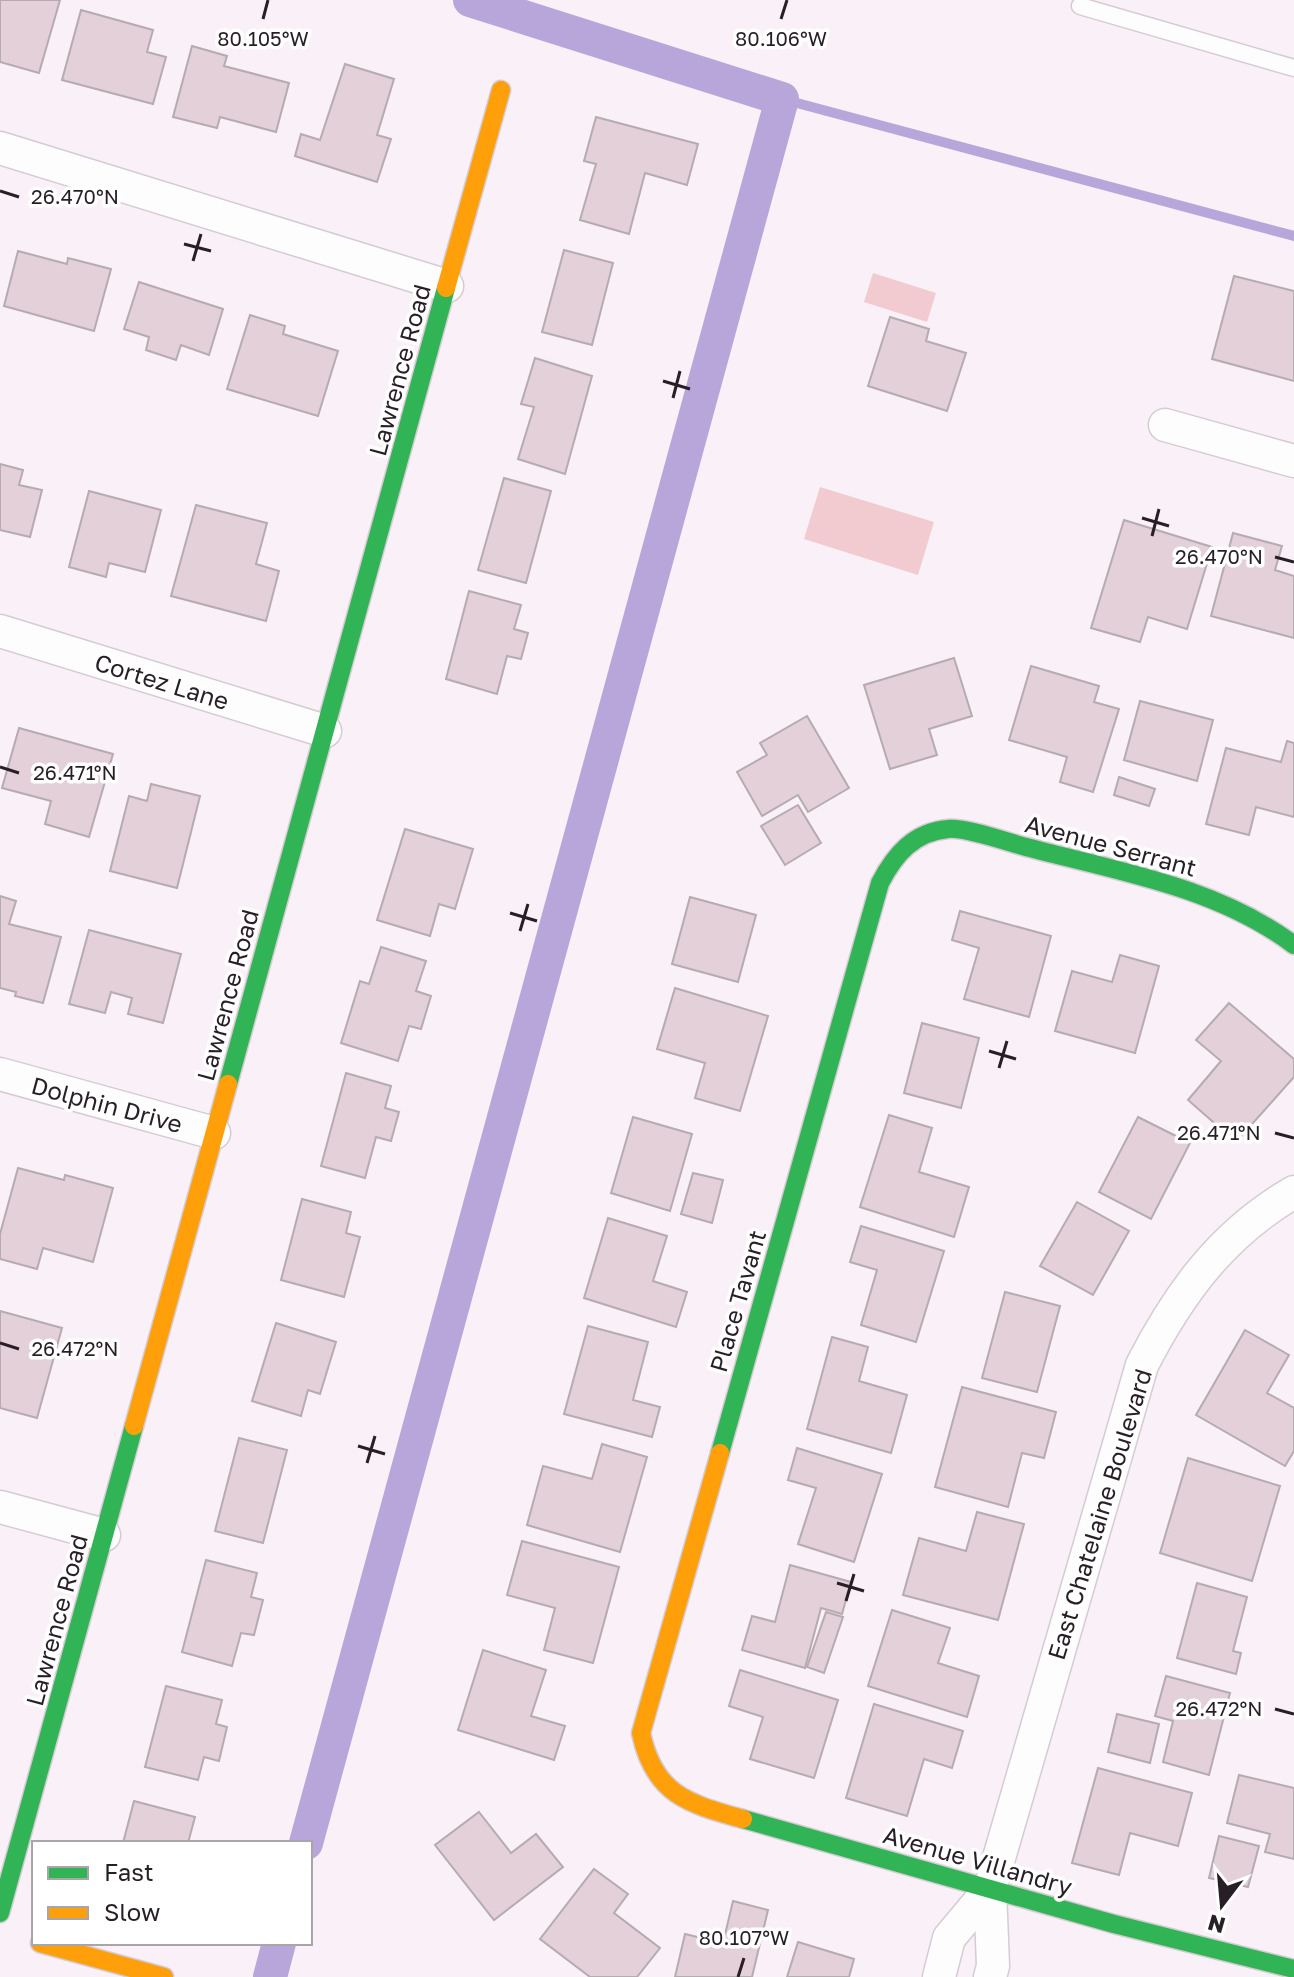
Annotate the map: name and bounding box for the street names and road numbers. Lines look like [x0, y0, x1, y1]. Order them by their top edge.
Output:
street label: Lawrence Road [362, 281, 436, 459]
street label: Cortez Lane [92, 647, 232, 715]
street label: Avenue Serrant [1022, 808, 1200, 882]
street label: Lawrence Road [190, 906, 264, 1084]
street label: Dolphin Drive [28, 1070, 186, 1138]
street label: Place Tavant [703, 1227, 771, 1375]
street label: East Chatelaine Boulevard [1041, 1365, 1157, 1663]
street label: Lawrence Road [19, 1531, 93, 1709]
street label: Avenue Villandry [880, 1819, 1076, 1901]

